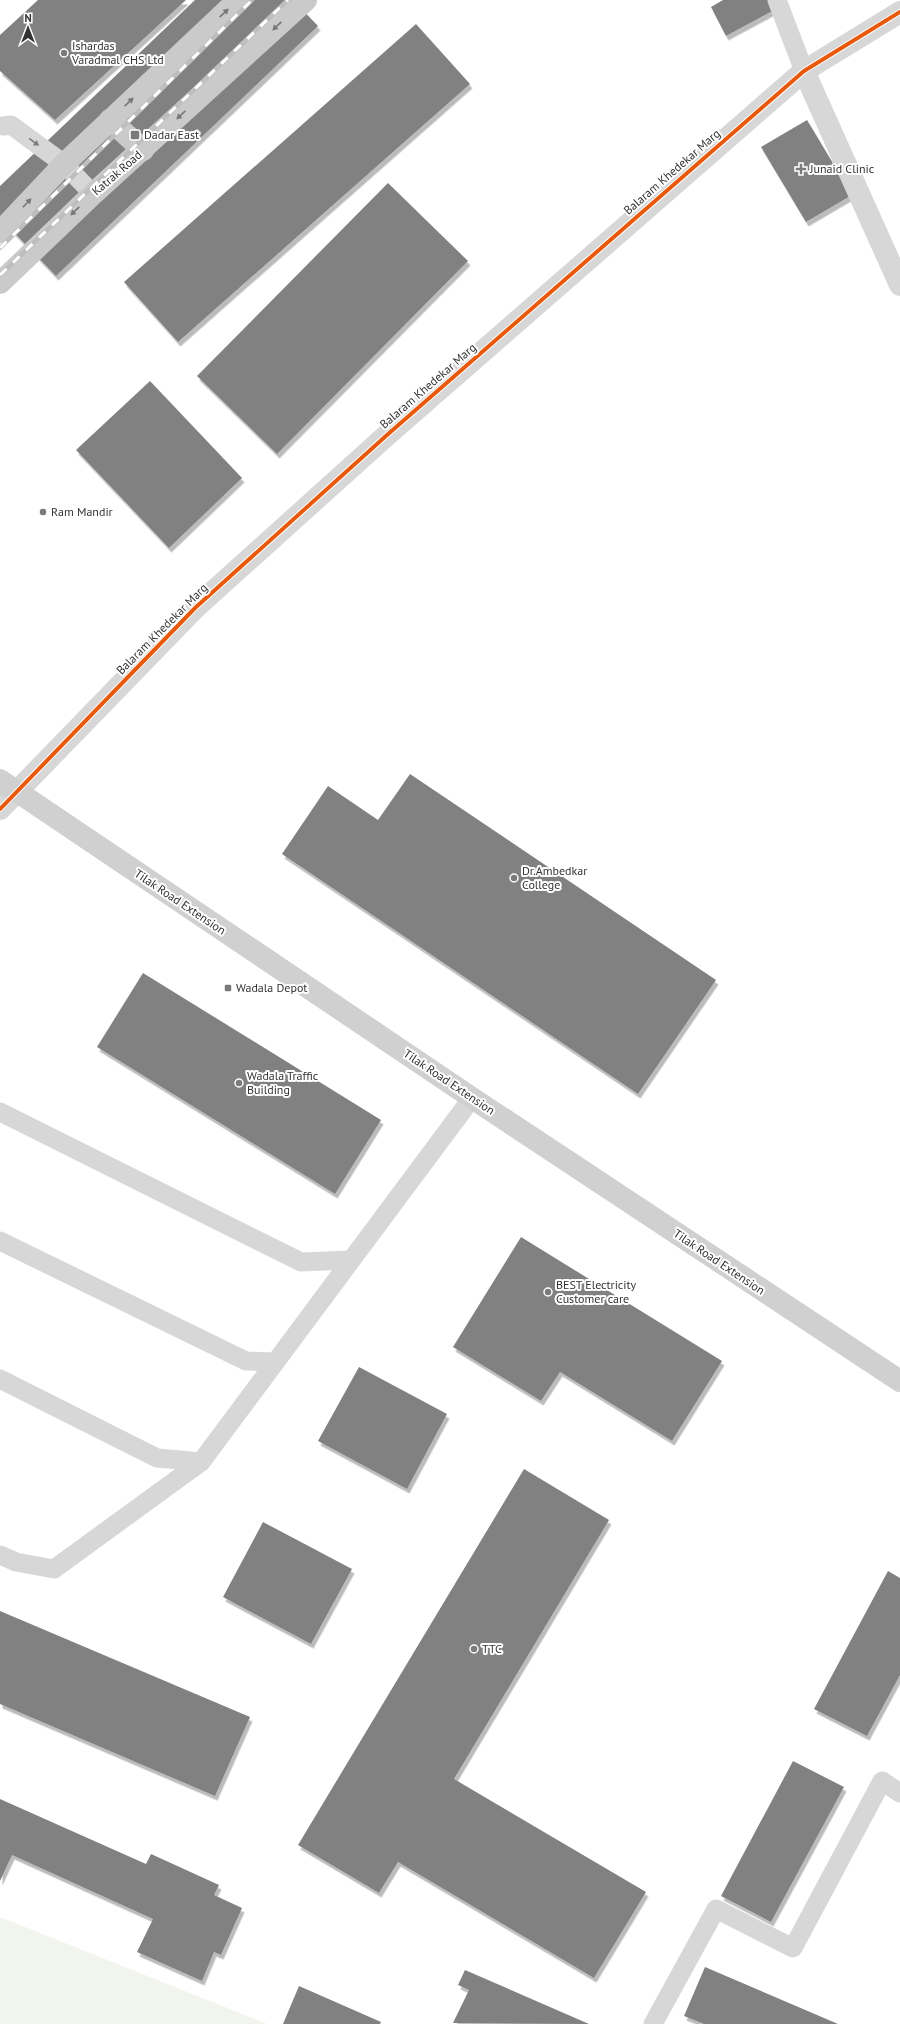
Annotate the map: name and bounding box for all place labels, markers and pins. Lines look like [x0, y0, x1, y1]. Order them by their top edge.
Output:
place label: Ishardas Varadmal CHS Ltd [71, 38, 164, 67]
marker: Ishardas Varadmal CHS Ltd [59, 48, 69, 58]
place label: Dadar East [144, 127, 199, 142]
marker: Dadar East [129, 129, 141, 141]
place label: Junaid Clinic [809, 161, 875, 176]
marker: Junaid Clinic [795, 163, 807, 175]
place label: Ram Mandir [51, 504, 113, 519]
marker: Ram Mandir [38, 507, 48, 517]
place label: Dr.Ambedkar College [522, 863, 587, 892]
marker: Dr.Ambedkar College [509, 873, 519, 883]
place label: Wadala Depot [236, 980, 307, 995]
marker: Wadala Depot [223, 983, 233, 993]
place label: Wadala Traffic Building [247, 1068, 319, 1097]
marker: Wadala Traffic Building [234, 1078, 244, 1088]
place label: BEST Electricity Customer care [556, 1277, 637, 1306]
marker: BEST Electricity Customer care [543, 1287, 553, 1297]
place label: TTC [482, 1641, 502, 1656]
marker: TTC [469, 1644, 479, 1654]

